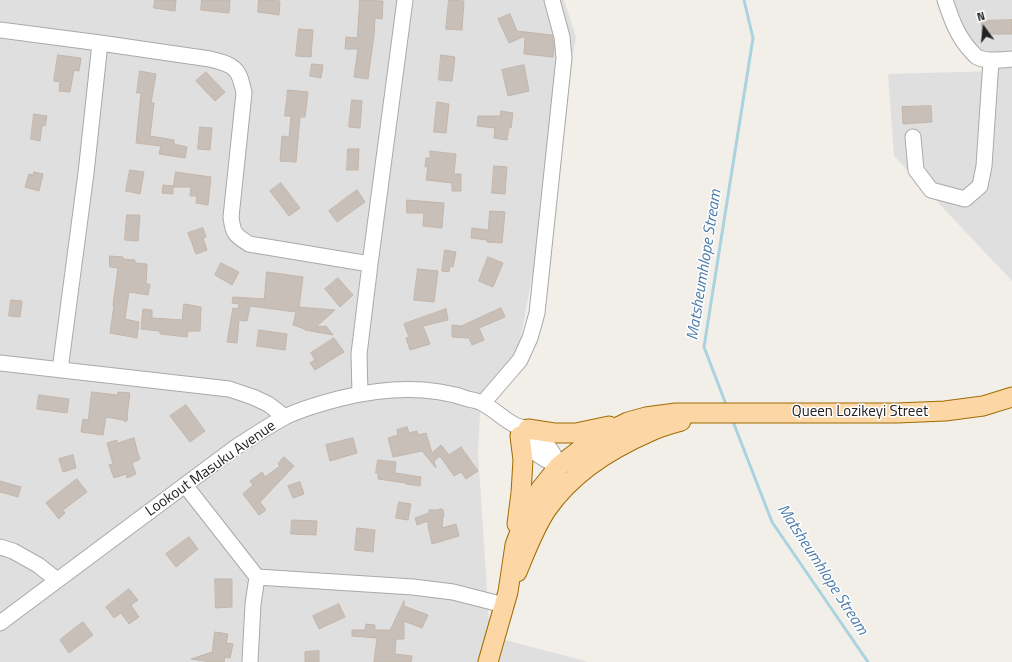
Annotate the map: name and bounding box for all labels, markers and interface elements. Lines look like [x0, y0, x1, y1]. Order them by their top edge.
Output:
north arrow [964, 8, 1004, 48]
text: N [975, 8, 987, 25]
water label: Matsheumhlope Stream [684, 188, 726, 342]
street label: Queen Lozikeyi Street [792, 403, 928, 421]
street label: Lookout Masuku Avenue [142, 417, 280, 521]
water label: Matsheumhlope Stream [773, 501, 871, 639]

